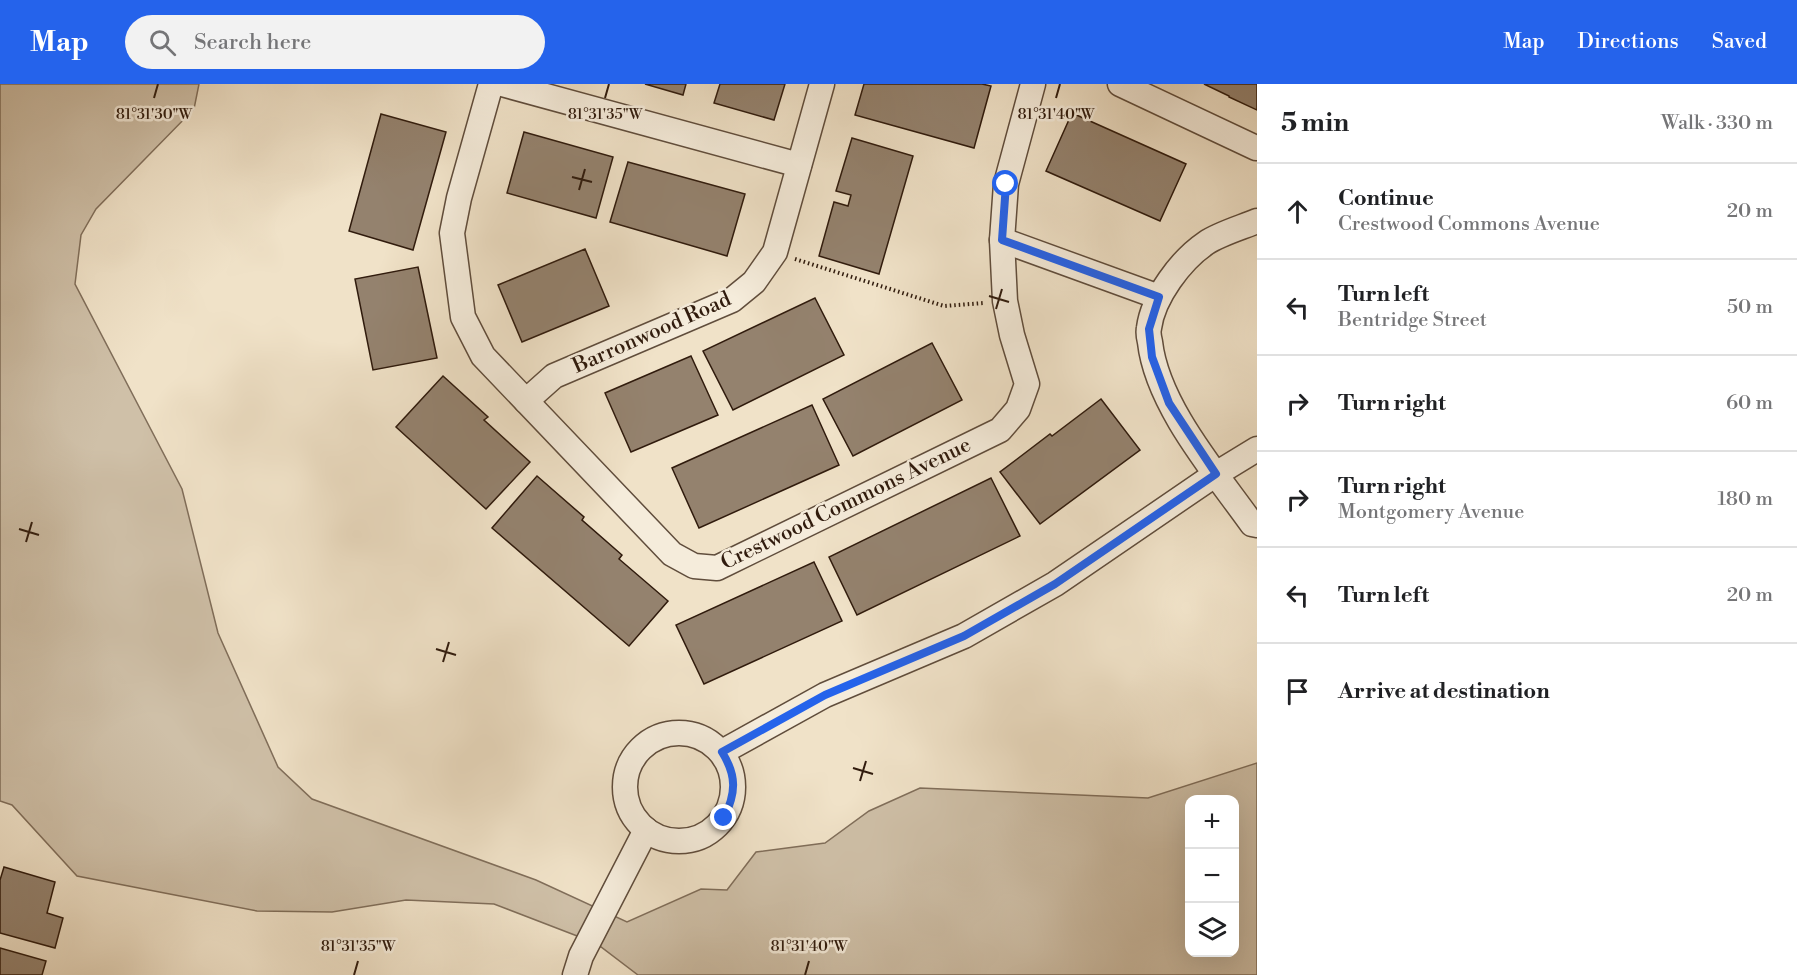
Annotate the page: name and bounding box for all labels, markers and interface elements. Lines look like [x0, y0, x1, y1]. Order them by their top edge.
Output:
search box [125, 15, 545, 69]
text: Map [30, 25, 89, 60]
icon: search [146, 26, 179, 59]
text: Search here [194, 29, 311, 56]
text: Map [1503, 29, 1545, 55]
text: Directions [1578, 29, 1679, 55]
text: Saved [1712, 29, 1767, 55]
text: 81°31'30"W [116, 105, 193, 124]
text: 81°31'35"W [568, 105, 643, 124]
text: 81°31'40"W [1018, 105, 1095, 124]
text: 5 min [1281, 107, 1349, 139]
text: Walk · 330 m [1661, 111, 1773, 136]
route start [992, 170, 1018, 196]
text: Continue [1338, 185, 1434, 212]
icon: ahead [1281, 195, 1314, 228]
text: 20 m [1727, 199, 1773, 224]
text: Crestwood Commons Avenue [1338, 212, 1600, 237]
text: Turn left [1338, 281, 1429, 308]
street label: Barronwood Road [568, 286, 735, 380]
icon: left [1281, 291, 1314, 324]
text: 50 m [1727, 295, 1773, 320]
text: Bentridge Street [1338, 308, 1487, 333]
icon: right [1281, 387, 1314, 420]
text: Turn right [1338, 390, 1446, 417]
text: 60 m [1726, 391, 1773, 416]
street label: Crestwood Commons Avenue [717, 432, 975, 576]
text: Turn right [1338, 473, 1446, 500]
icon: right [1281, 483, 1314, 516]
text: 180 m [1718, 487, 1773, 512]
text: Montgomery Avenue [1338, 500, 1524, 525]
icon: left [1281, 579, 1314, 612]
text: Turn left [1338, 582, 1429, 609]
text: 20 m [1727, 583, 1773, 608]
icon: arrive [1281, 675, 1314, 708]
text: Arrive at destination [1338, 678, 1550, 705]
map controls [1185, 795, 1239, 957]
button: + [1185, 795, 1239, 849]
route end [710, 804, 736, 830]
button: − [1185, 849, 1239, 903]
button: layers [1185, 903, 1239, 957]
text: 81°31'35"W [321, 937, 396, 956]
text: 81°31'40"W [771, 937, 848, 956]

